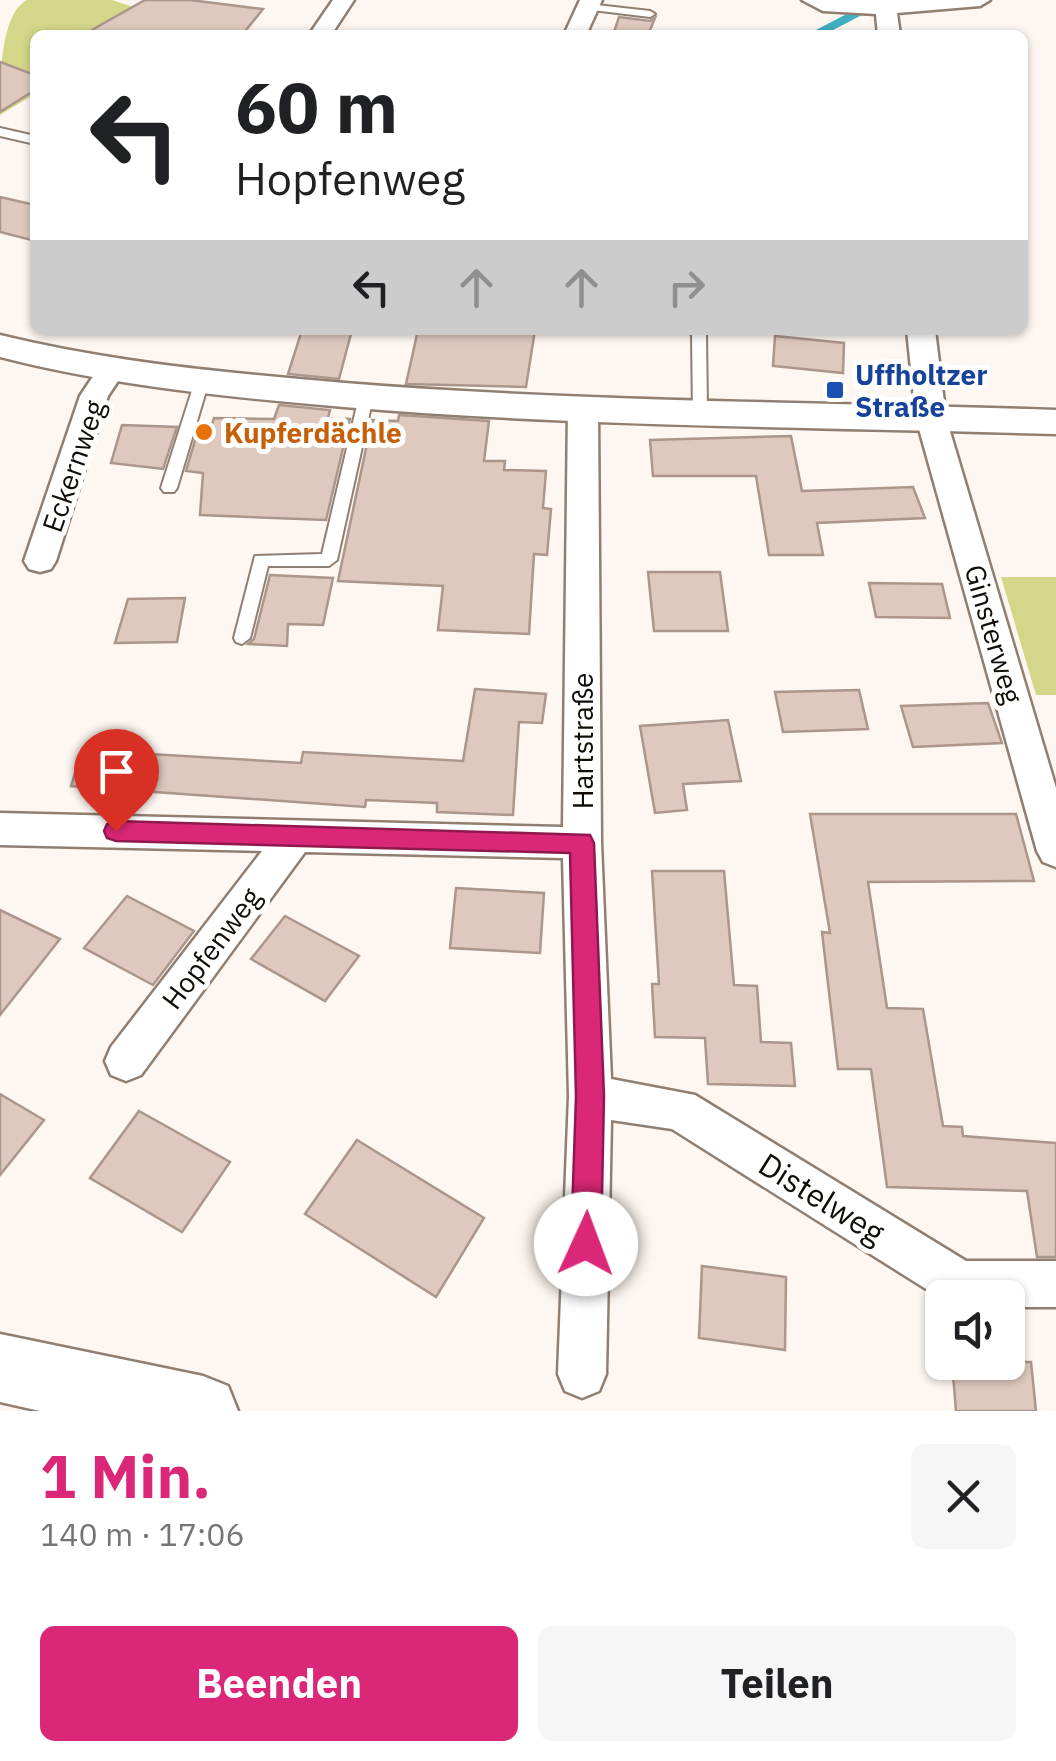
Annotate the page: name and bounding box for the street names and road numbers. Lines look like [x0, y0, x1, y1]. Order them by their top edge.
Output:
street label: Eckernweg [33, 395, 113, 537]
street label: Ginsterweg [957, 560, 1032, 708]
street label: Hartstraße [564, 673, 601, 809]
street label: Hopfenweg [153, 880, 269, 1016]
street label: Distelweg [751, 1143, 893, 1253]

